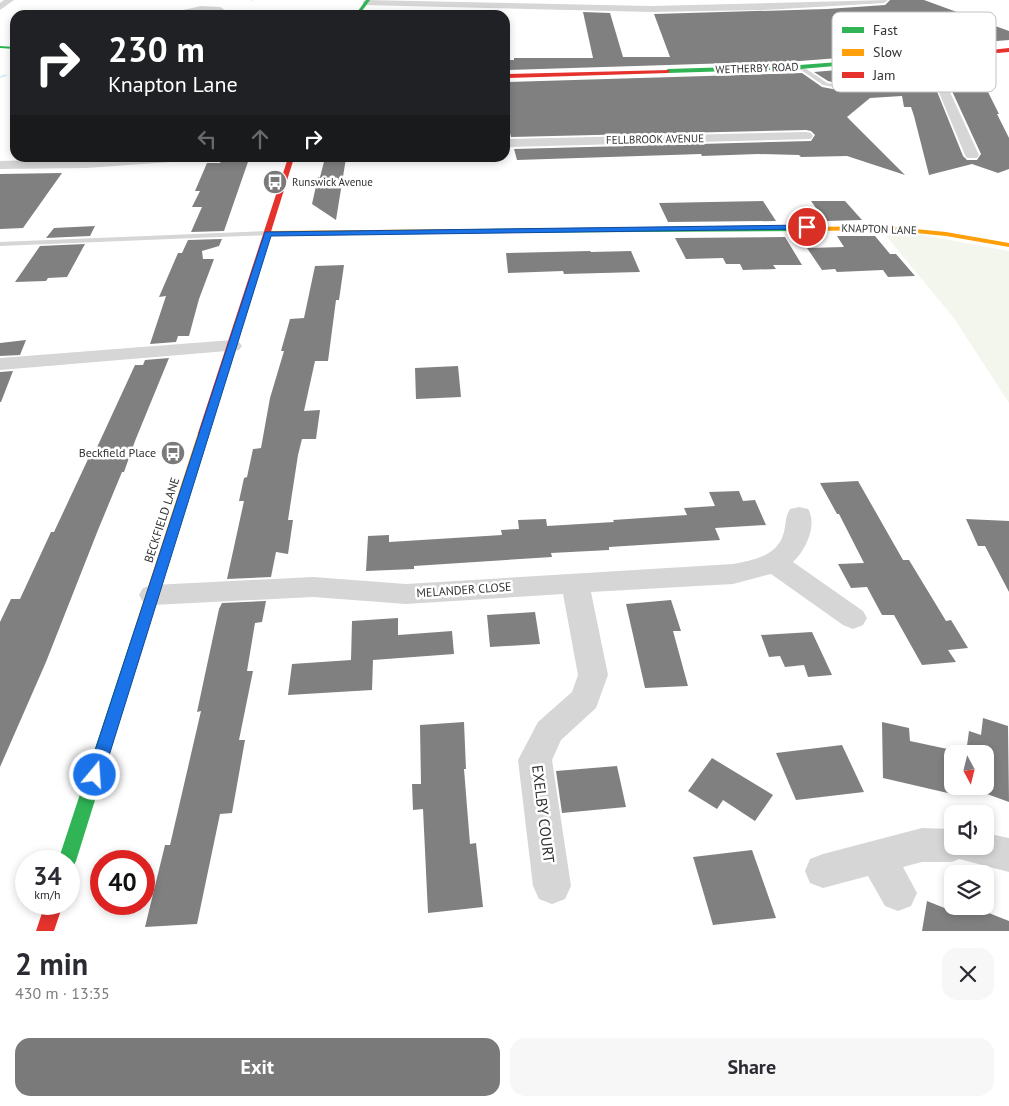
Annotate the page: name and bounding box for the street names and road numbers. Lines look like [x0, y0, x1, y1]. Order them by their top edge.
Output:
street label: WETHERBY ROAD [715, 60, 799, 76]
street label: FELLBROOK AVENUE [606, 131, 704, 147]
street label: KNAPTON LANE [841, 221, 917, 237]
street label: BECKFIELD LANE [141, 475, 182, 564]
street label: MELANDER CLOSE [416, 579, 512, 600]
street label: EXELBY COURT [528, 764, 559, 865]

